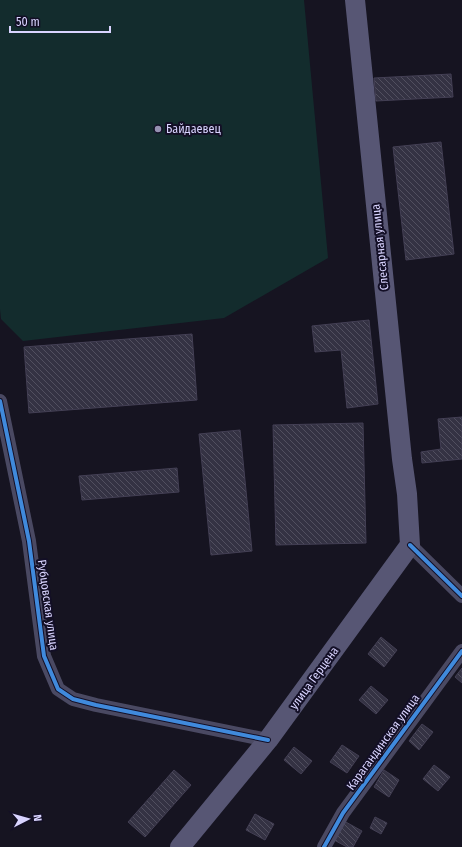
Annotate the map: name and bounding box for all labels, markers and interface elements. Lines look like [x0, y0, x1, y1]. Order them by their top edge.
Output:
scale bar [10, 8, 110, 34]
text: 50 m [16, 15, 40, 29]
place label: Байдаевец [166, 122, 221, 136]
marker: Байдаевец [153, 124, 163, 134]
street label: Слесарная улица [369, 203, 391, 291]
street label: Рубцовская улица [35, 559, 61, 651]
street label: улица Герцена [287, 644, 341, 712]
street label: Карагандинская улица [344, 691, 423, 793]
north arrow [8, 799, 48, 839]
text: N [31, 814, 44, 822]

